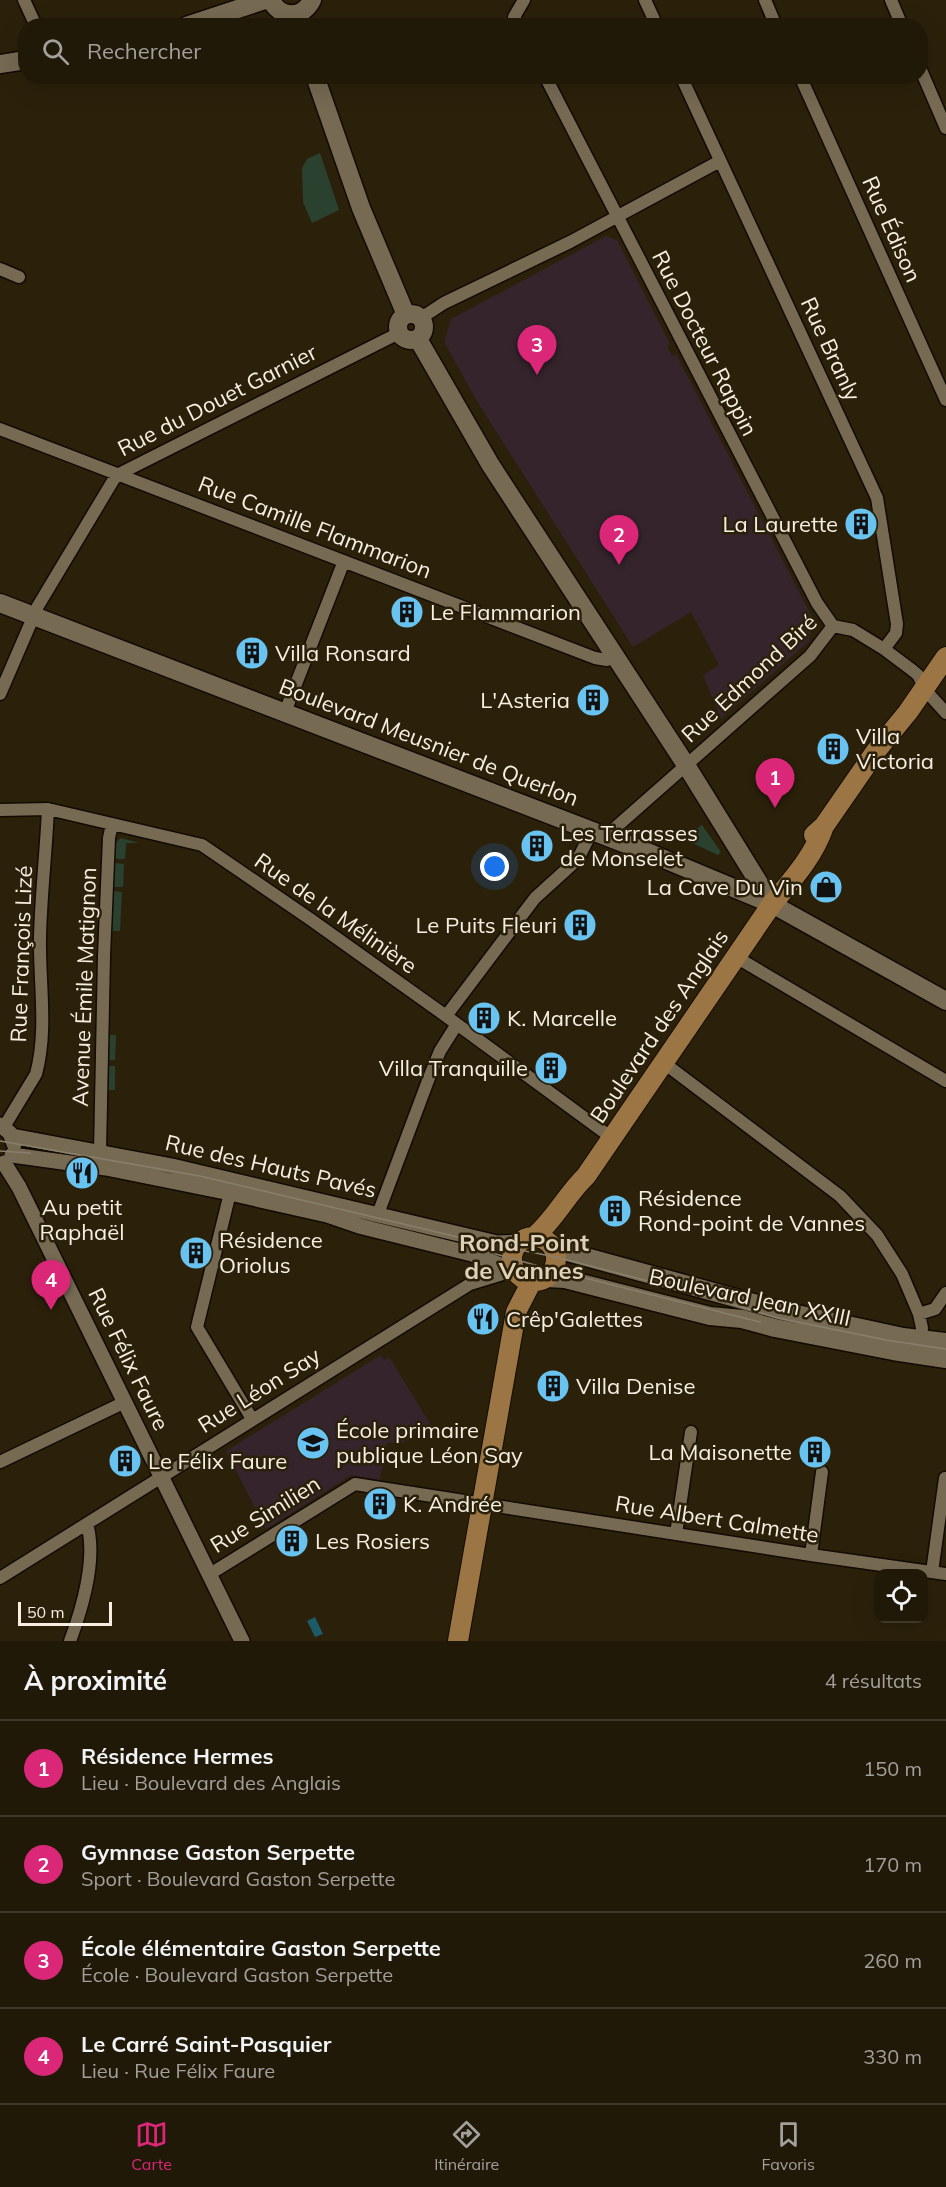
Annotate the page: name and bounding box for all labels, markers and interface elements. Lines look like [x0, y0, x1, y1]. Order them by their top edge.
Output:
search box [18, 18, 928, 84]
icon: search [39, 35, 72, 68]
text: Rechercher [87, 37, 201, 65]
street label: Rue Édison [856, 172, 928, 286]
street label: Rue Docteur Rappin [646, 246, 764, 440]
street label: Rue Branly [795, 293, 867, 406]
pin: 3 [518, 326, 556, 375]
street label: Rue du Douet Garnier [113, 338, 321, 462]
street label: Rue Camille Flammarion [194, 470, 436, 584]
building icon: La Laurette [843, 506, 879, 542]
place label: La Laurette [722, 510, 838, 538]
pin: 2 [600, 516, 638, 565]
building icon: Le Flammarion [389, 594, 425, 630]
place label: Le Flammarion [430, 598, 581, 626]
street label: Rue Edmond Biré [675, 608, 823, 748]
building icon: Villa Ronsard [234, 635, 270, 671]
place label: Villa Ronsard [275, 639, 411, 667]
street label: Boulevard Meusnier de Querlon [275, 672, 583, 812]
building icon: L'Asteria [575, 682, 611, 718]
place label: L'Asteria [480, 686, 570, 714]
place label: Villa Victoria [856, 722, 934, 775]
building icon: Villa Victoria [815, 731, 851, 767]
pin: 1 [756, 758, 794, 808]
place label: Les Terrasses de Monselet [560, 819, 698, 872]
building icon: Les Terrasses de Monselet [519, 828, 555, 864]
street label: Rue de la Mélinière [249, 846, 423, 980]
your location [480, 852, 509, 881]
street label: Rue François Lizé [4, 865, 38, 1043]
street label: Avenue Émile Matignon [66, 867, 102, 1107]
shop icon: La Cave Du Vin [808, 869, 844, 905]
place label: La Cave Du Vin [647, 873, 803, 901]
building icon: Le Puits Fleuri [562, 907, 598, 943]
place label: Le Puits Fleuri [415, 911, 557, 939]
street label: Boulevard des Anglais [584, 924, 734, 1128]
building icon: K. Marcelle [466, 1000, 502, 1036]
place label: K. Marcelle [507, 1004, 617, 1032]
building icon: Villa Tranquille [533, 1050, 569, 1086]
place label: Villa Tranquille [379, 1054, 528, 1082]
street label: Rue des Hauts Pavés [163, 1128, 379, 1204]
restaurant icon: Au petit Raphaël [64, 1155, 100, 1191]
place label: Résidence Rond-point de Vannes [638, 1184, 865, 1237]
place label: Au petit Raphaël [40, 1193, 124, 1246]
building icon: Résidence Rond-point de Vannes [597, 1193, 633, 1229]
place label: Résidence Oriolus [219, 1226, 323, 1279]
district label: Rond-Point de Vannes [459, 1227, 589, 1285]
building icon: Résidence Oriolus [178, 1235, 214, 1271]
pin: 4 [32, 1260, 70, 1310]
street label: Boulevard Jean XXIII [647, 1262, 853, 1332]
street label: Rue Félix Faure [82, 1283, 176, 1435]
restaurant icon: Crêp'Galettes [465, 1301, 501, 1337]
place label: Crêp'Galettes [506, 1305, 643, 1333]
street label: Rue Léon Say [193, 1341, 326, 1439]
building icon: Villa Denise [535, 1368, 571, 1404]
place label: Villa Denise [576, 1372, 695, 1400]
place label: École primaire publique Léon Say [336, 1416, 523, 1469]
school or university icon: École primaire publique Léon Say [295, 1425, 331, 1461]
building icon: La Maisonette [797, 1434, 833, 1470]
place label: La Maisonette [648, 1438, 792, 1466]
building icon: Le Félix Faure [107, 1443, 143, 1479]
place label: Le Félix Faure [148, 1447, 287, 1475]
street label: Rue Similien [205, 1469, 325, 1559]
building icon: K. Andrée [362, 1486, 398, 1522]
street label: Rue Albert Calmette [613, 1489, 821, 1549]
place label: K. Andrée [403, 1490, 502, 1518]
building icon: Les Rosiers [274, 1523, 310, 1559]
place label: Les Rosiers [315, 1527, 430, 1555]
map controls [874, 1569, 928, 1623]
button: locate [874, 1569, 928, 1623]
scale bar [18, 1599, 112, 1626]
text: 50 m [27, 1602, 64, 1622]
text: À proximité [24, 1664, 167, 1697]
text: 4 résultats [825, 1668, 922, 1693]
text: Résidence Hermes [81, 1742, 273, 1770]
text: 1 [38, 1756, 50, 1781]
text: 150 m [863, 1756, 922, 1781]
text: Lieu · Boulevard des Anglais [81, 1770, 341, 1795]
text: Gymnase Gaston Serpette [81, 1838, 355, 1866]
text: 2 [38, 1852, 50, 1877]
text: 170 m [863, 1852, 922, 1877]
text: Sport · Boulevard Gaston Serpette [81, 1866, 395, 1891]
text: École élémentaire Gaston Serpette [81, 1934, 441, 1962]
text: 3 [38, 1948, 50, 1973]
text: 260 m [863, 1948, 922, 1973]
text: École · Boulevard Gaston Serpette [81, 1962, 393, 1987]
text: Le Carré Saint-Pasquier [81, 2030, 332, 2058]
text: 4 [38, 2044, 50, 2069]
text: 330 m [863, 2044, 922, 2069]
text: Lieu · Rue Félix Faure [81, 2058, 275, 2083]
tab: Carte [131, 2118, 172, 2174]
tab: Itinéraire [434, 2118, 499, 2174]
tab: Favoris [762, 2118, 815, 2174]

